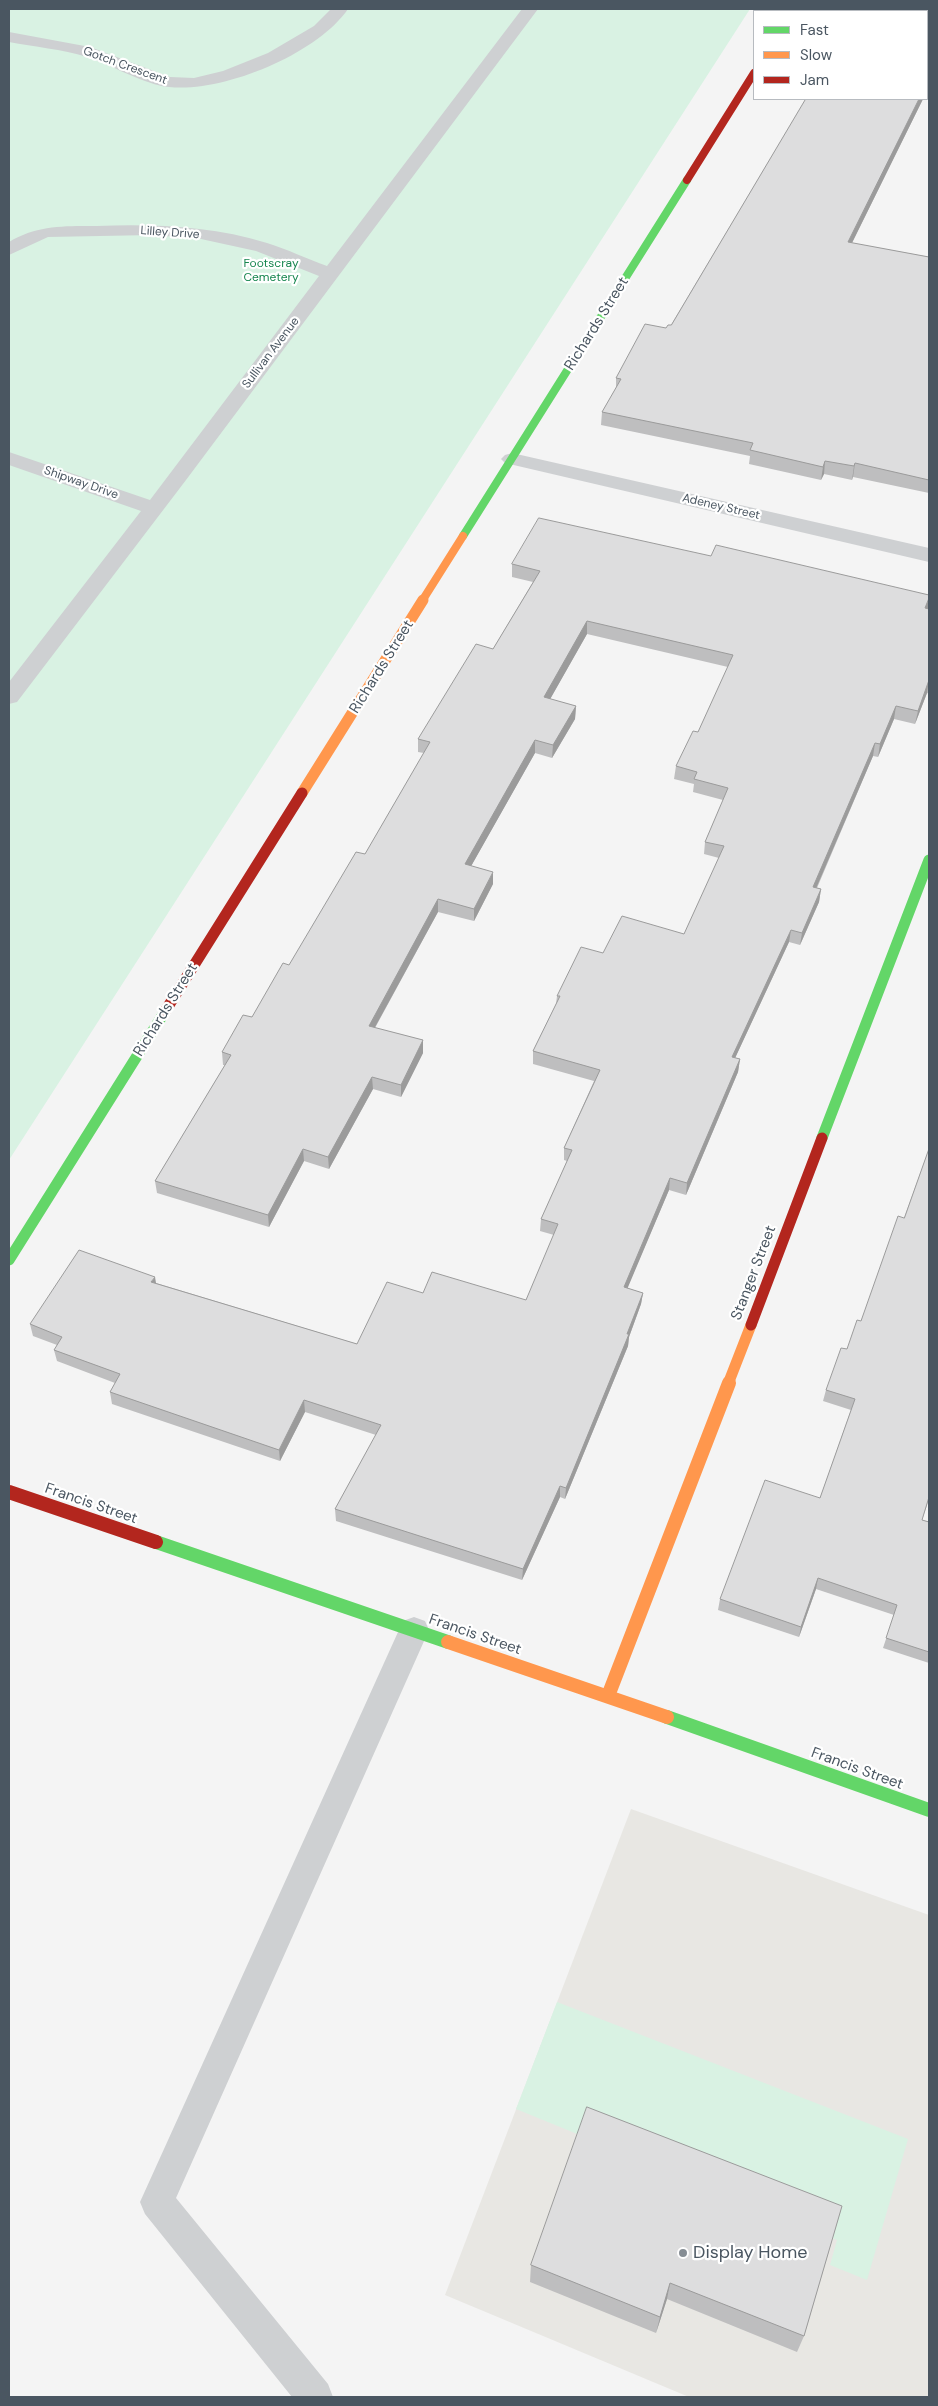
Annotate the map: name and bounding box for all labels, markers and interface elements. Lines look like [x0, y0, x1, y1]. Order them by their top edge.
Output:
legend [753, 10, 928, 100]
text: Fast [800, 20, 829, 40]
street label: Gotch Crescent [81, 44, 169, 88]
text: Slow [800, 45, 832, 65]
text: Jam [800, 70, 829, 90]
street label: Lilley Drive [140, 224, 200, 242]
park label: Footscray Cemetery [243, 257, 299, 285]
street label: Richards Street [561, 274, 633, 374]
street label: Sullivan Avenue [240, 315, 302, 391]
street label: Shipway Drive [42, 464, 120, 502]
street label: Adeney Street [681, 491, 761, 523]
street label: Richards Street [346, 617, 418, 717]
street label: Richards Street [130, 960, 202, 1060]
street label: Stanger Street [728, 1223, 780, 1323]
street label: Francis Street [42, 1480, 140, 1528]
street label: Francis Street [426, 1611, 524, 1659]
street label: Francis Street [809, 1744, 905, 1794]
place label: Display Home [693, 2242, 808, 2264]
marker: Display Home [677, 2247, 689, 2259]

